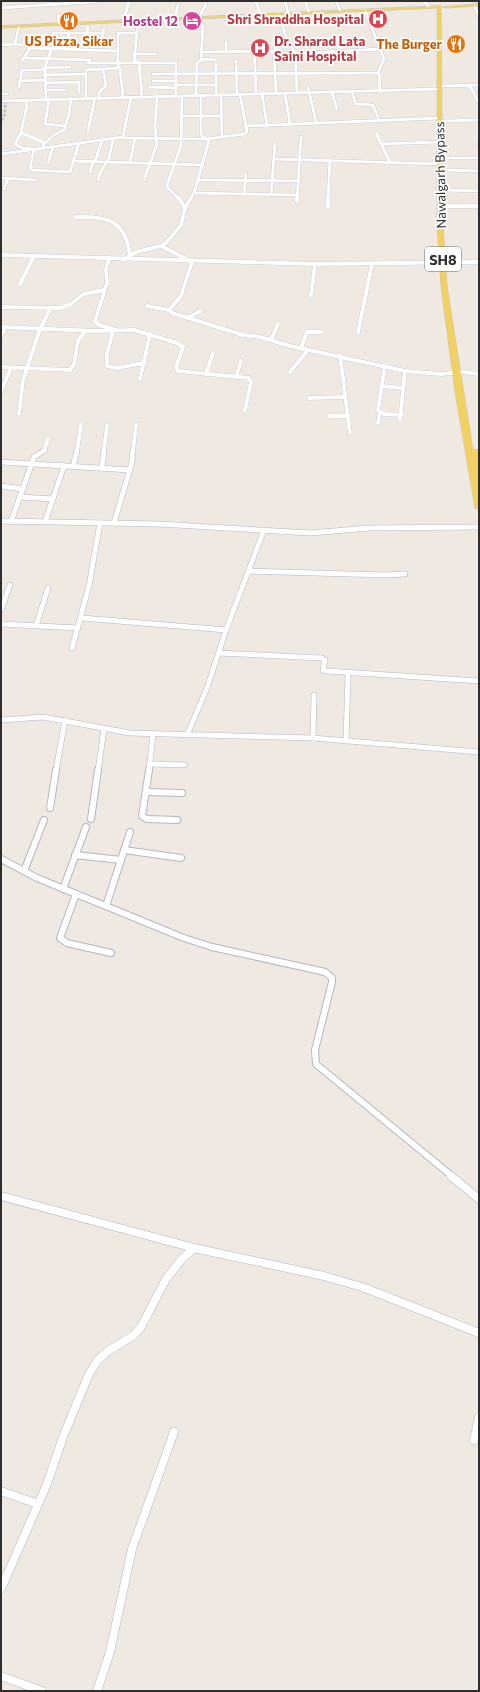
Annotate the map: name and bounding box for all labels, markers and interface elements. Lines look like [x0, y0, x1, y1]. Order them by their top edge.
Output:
hospital icon: Shri Shraddha Hospital [367, 8, 389, 30]
restaurant icon: US Pizza, Sikar [58, 10, 80, 32]
hotel icon: Hostel 12 [181, 10, 203, 32]
place label: Shri Shraddha Hospital [227, 11, 364, 27]
place label: Hostel 12 [123, 13, 178, 29]
place label: US Pizza, Sikar [25, 33, 114, 49]
place label: Dr. Sharad Lata Saini Hospital [274, 33, 365, 64]
restaurant icon: The Burger [445, 33, 467, 55]
place label: The Burger [376, 36, 443, 52]
hospital icon: Dr. Sharad Lata Saini Hospital [249, 37, 271, 59]
street label: Nawalgarh Bypass [431, 121, 449, 229]
road number: SH8 [425, 247, 461, 271]

